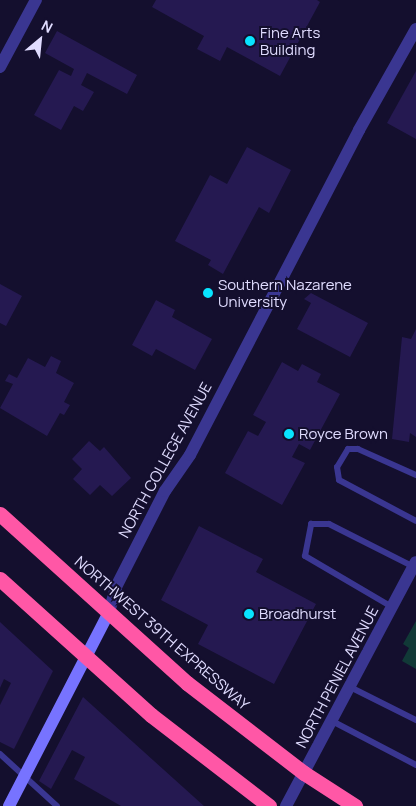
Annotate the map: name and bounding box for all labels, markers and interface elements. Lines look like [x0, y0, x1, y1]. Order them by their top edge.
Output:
north arrow [15, 15, 65, 65]
text: N [38, 16, 56, 37]
place label: Fine Arts Building [260, 23, 320, 58]
marker: Fine Arts Building [244, 35, 256, 47]
place label: Southern Nazarene University [218, 275, 352, 310]
marker: Southern Nazarene University [202, 287, 214, 299]
street label: NORTH COLLEGE AVENUE [115, 379, 215, 541]
place label: Royce Brown [299, 425, 388, 443]
marker: Royce Brown [283, 428, 295, 440]
street label: NORTHWEST 39TH EXPRESSWAY [71, 552, 253, 714]
street label: NORTH PENIEL AVENUE [292, 603, 382, 751]
place label: Broadhurst [259, 605, 336, 623]
marker: Broadhurst [243, 608, 255, 620]

